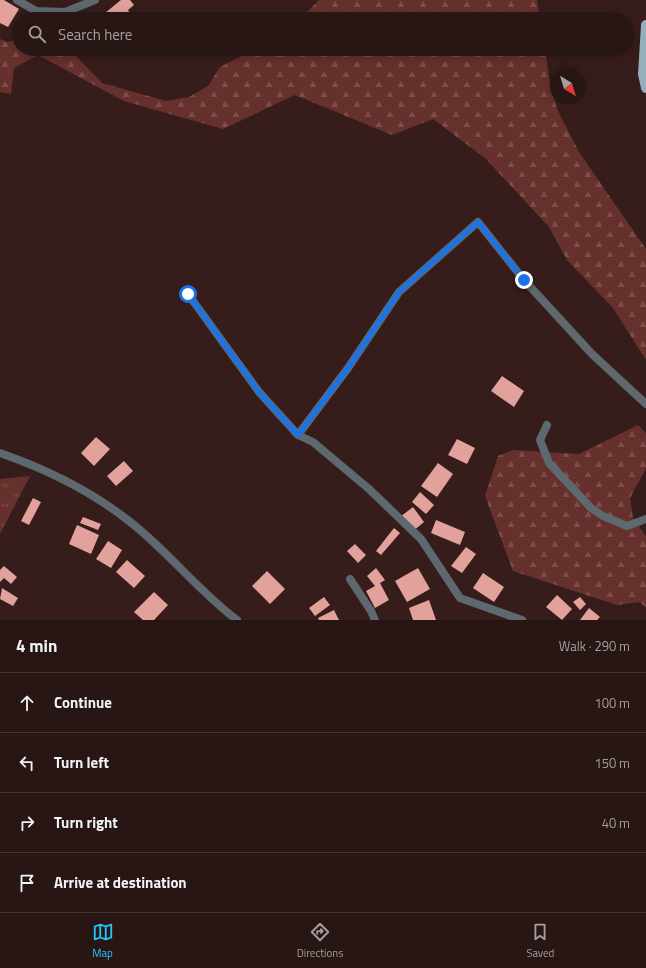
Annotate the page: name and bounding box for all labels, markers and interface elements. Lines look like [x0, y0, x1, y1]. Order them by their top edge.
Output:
search box [12, 12, 634, 56]
icon: search [26, 23, 48, 45]
text: Search here [58, 23, 132, 46]
north arrow [550, 68, 586, 104]
route end [515, 271, 533, 289]
route start [179, 285, 197, 303]
text: 4 min [16, 633, 57, 659]
text: Walk · 290 m [559, 636, 630, 656]
text: Continue [54, 691, 112, 714]
icon: ahead [16, 692, 38, 714]
text: 100 m [594, 693, 630, 713]
text: Turn left [54, 751, 109, 774]
icon: left [16, 752, 38, 774]
text: 150 m [594, 753, 630, 773]
text: Turn right [54, 811, 118, 834]
icon: right [16, 812, 38, 834]
text: 40 m [602, 813, 630, 833]
text: Arrive at destination [54, 871, 187, 894]
icon: arrive [16, 872, 38, 894]
tab: Map [92, 921, 114, 961]
tab: Directions [297, 921, 343, 961]
tab: Saved [526, 921, 554, 961]

